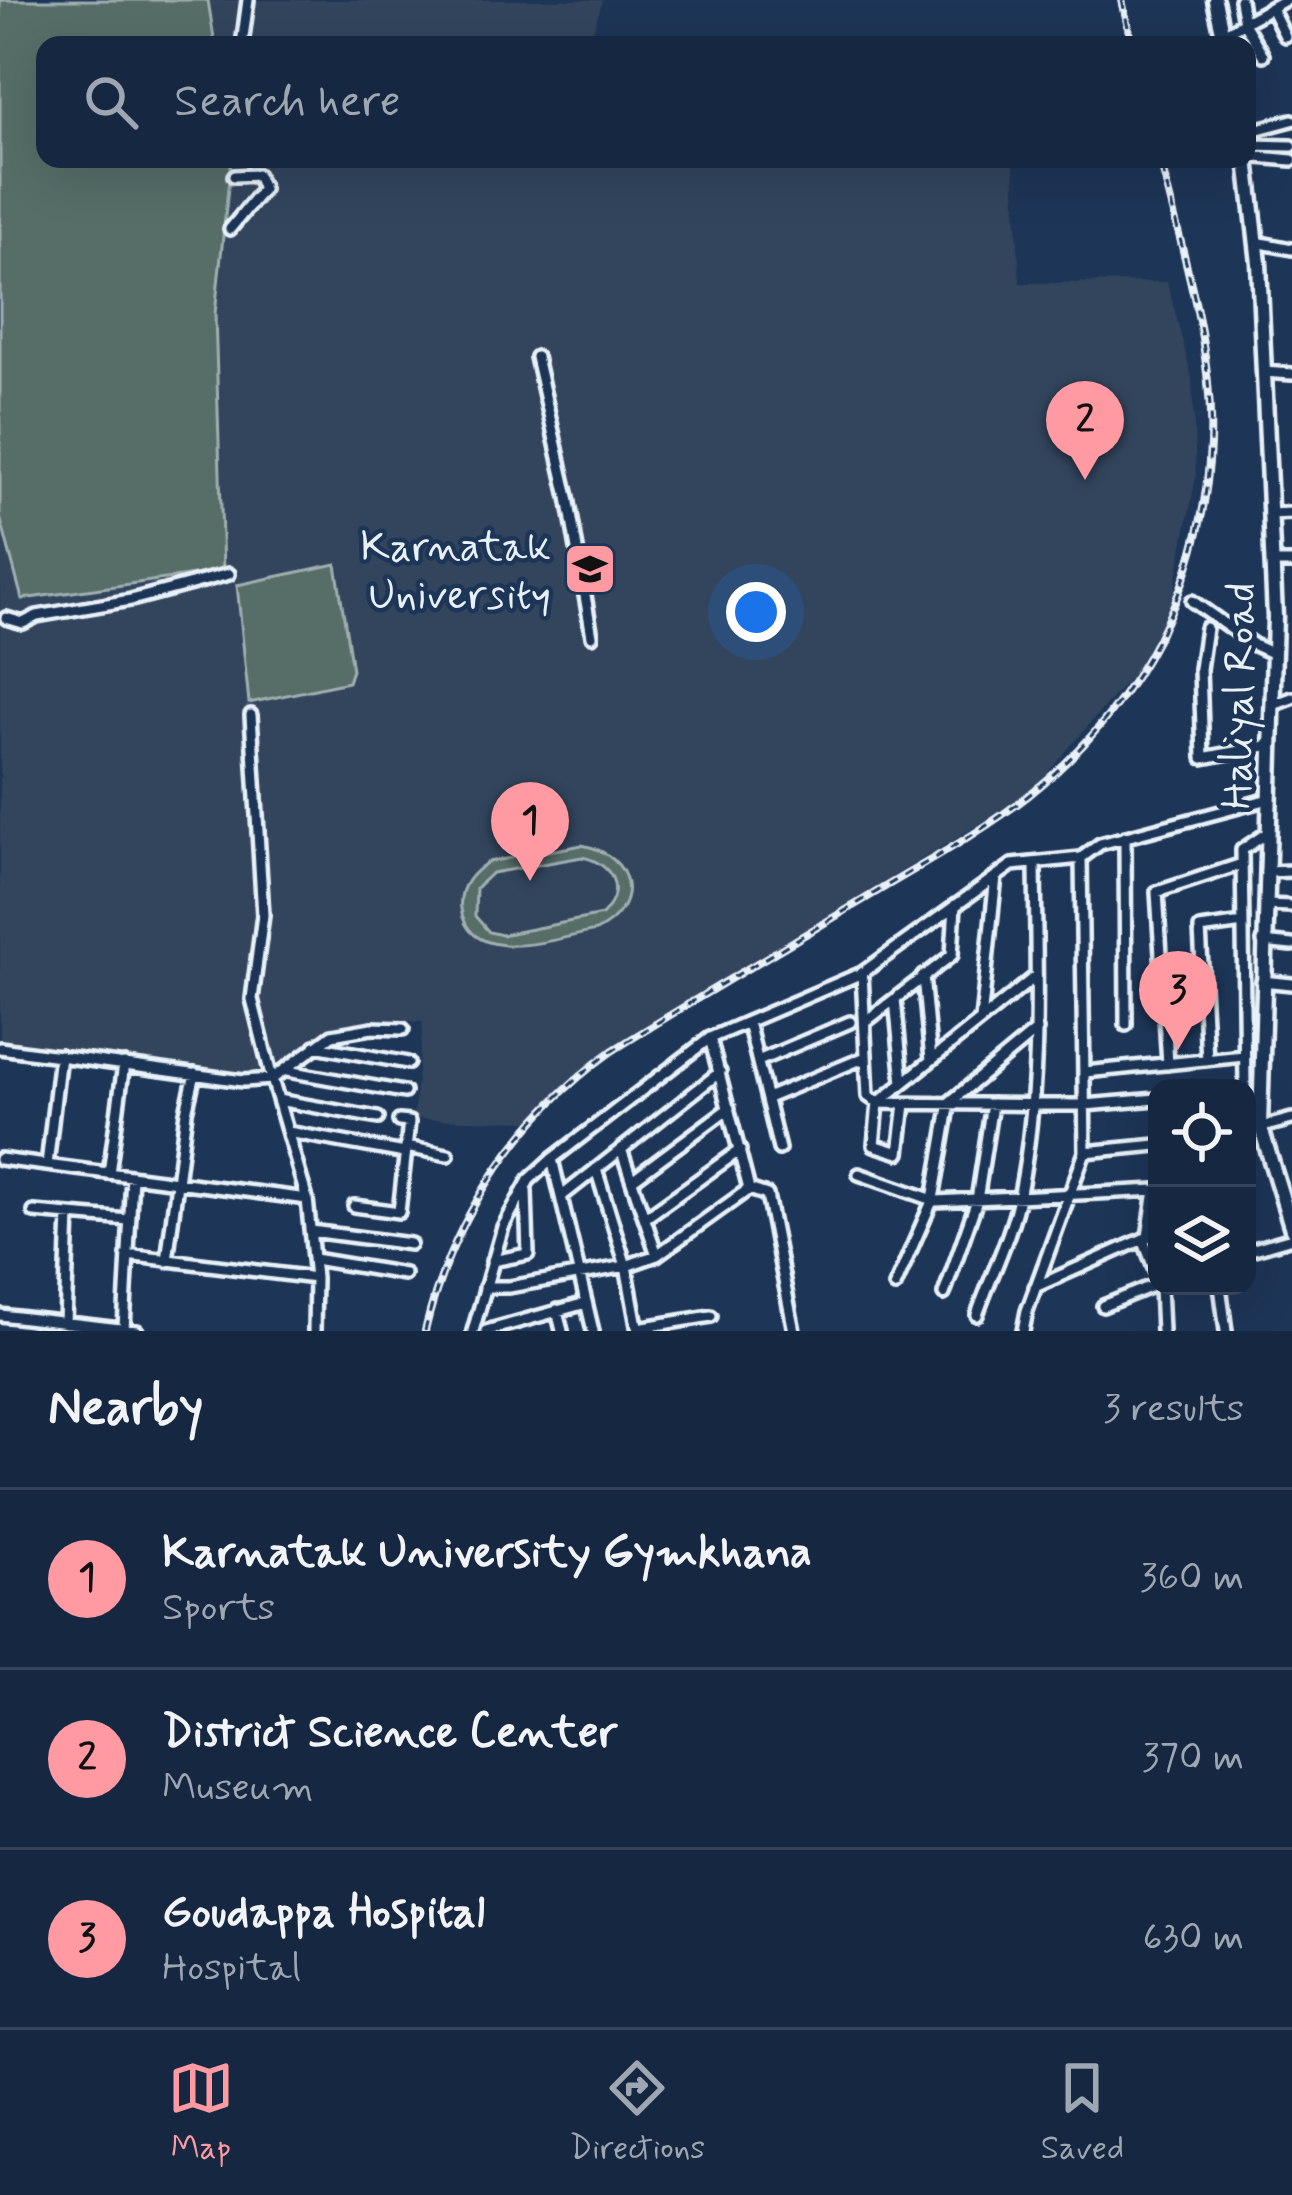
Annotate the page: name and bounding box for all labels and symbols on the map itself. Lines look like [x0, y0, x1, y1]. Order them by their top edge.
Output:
pin: 2 [1046, 381, 1124, 480]
place label: Karnatak University [360, 521, 551, 624]
school or university icon: Karnatak University [562, 541, 618, 597]
your location [726, 582, 786, 642]
street label: Haliyal Road [1211, 582, 1270, 810]
pin: 1 [491, 782, 569, 881]
pin: 3 [1139, 951, 1217, 1050]

